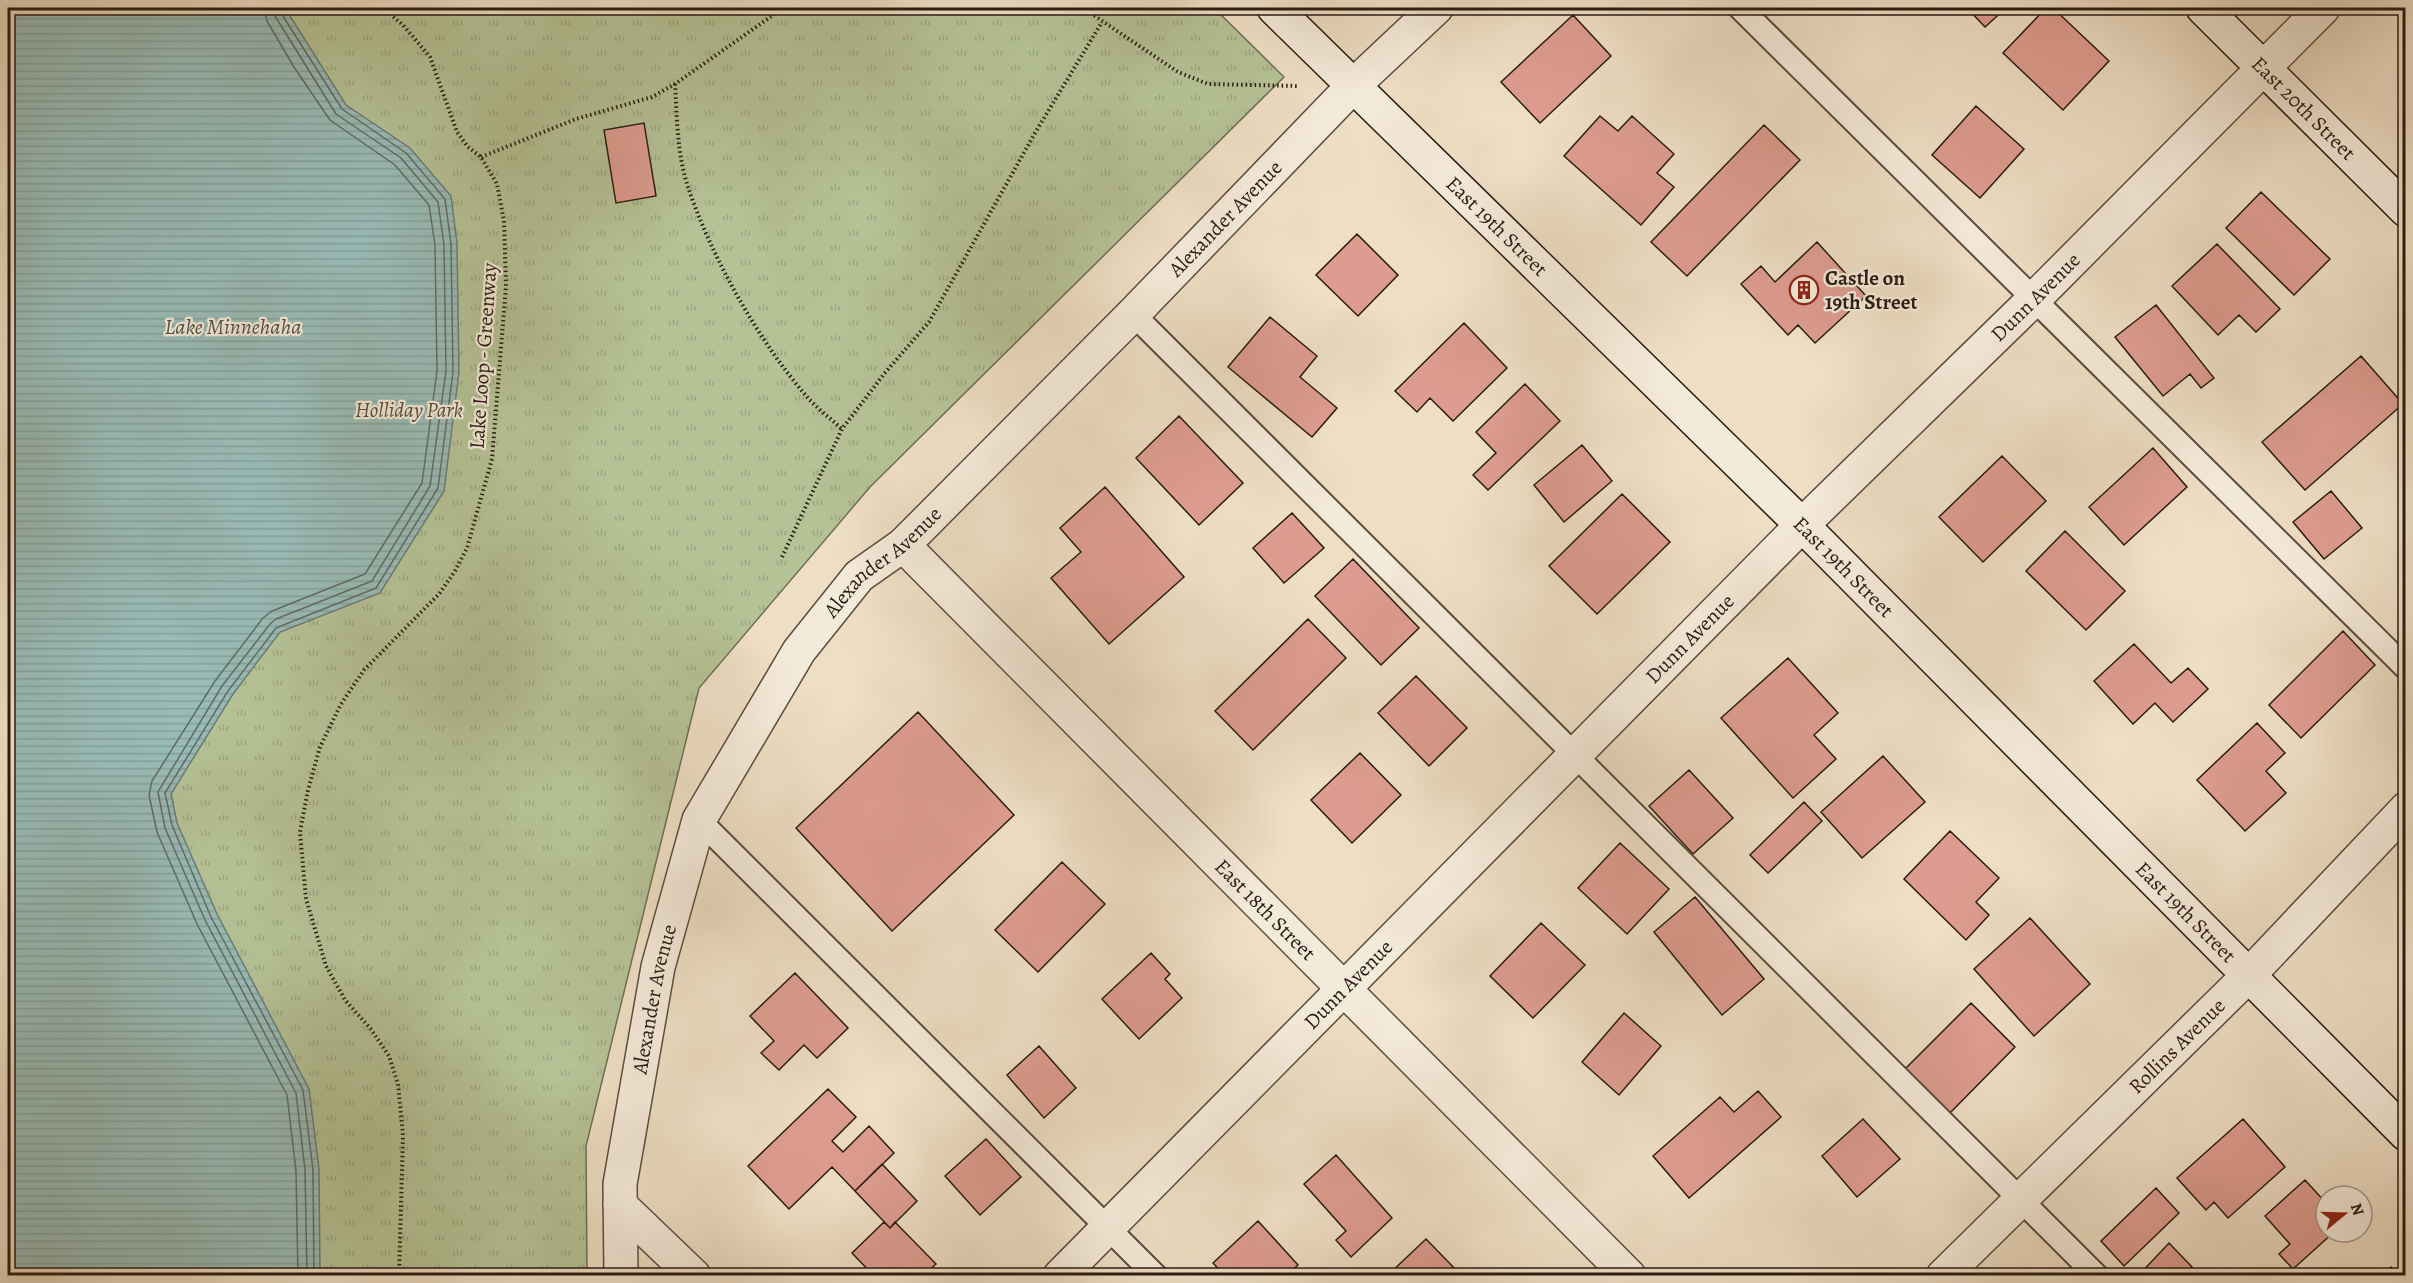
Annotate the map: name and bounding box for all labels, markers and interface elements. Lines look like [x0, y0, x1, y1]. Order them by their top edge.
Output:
street label: East 20th Street [2245, 50, 2362, 166]
street label: Alexander Avenue [1162, 154, 1288, 284]
street label: East 19th Street [1440, 170, 1554, 283]
street label: Dunn Avenue [1984, 246, 2086, 348]
street label: Lake Loop - Greenway [463, 261, 504, 450]
place label: Castle on 19th Street [1825, 264, 1917, 316]
building icon: Castle on 19th Street [1788, 274, 1820, 306]
water label: Lake Minnehaha [165, 312, 301, 342]
park label: Holliday Park [355, 396, 463, 424]
street label: Alexander Avenue [817, 500, 948, 624]
street label: East 19th Street [1787, 510, 1900, 624]
street label: Dunn Avenue [1639, 588, 1740, 690]
street label: East 18th Street [1208, 853, 1322, 967]
street label: East 19th Street [2129, 855, 2242, 969]
street label: Alexander Avenue [625, 921, 683, 1077]
street label: Dunn Avenue [1297, 933, 1399, 1035]
street label: Rollins Avenue [2122, 992, 2231, 1100]
north arrow [2314, 1184, 2374, 1244]
text: N [2345, 1200, 2370, 1219]

